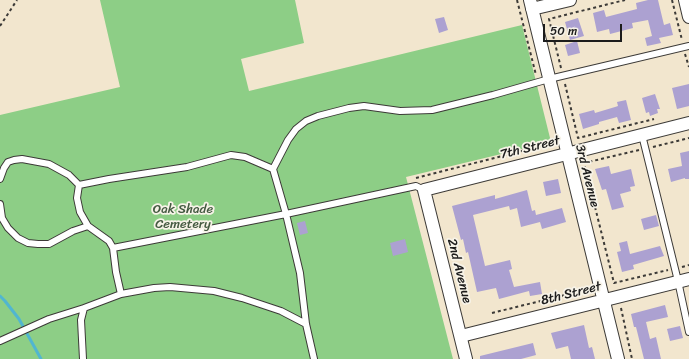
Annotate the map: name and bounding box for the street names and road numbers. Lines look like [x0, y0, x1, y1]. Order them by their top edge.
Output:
street label: 7th Street [498, 133, 562, 163]
street label: 3rd Avenue [572, 143, 602, 209]
street label: 2nd Avenue [443, 237, 475, 305]
street label: 8th Street [539, 279, 603, 309]

